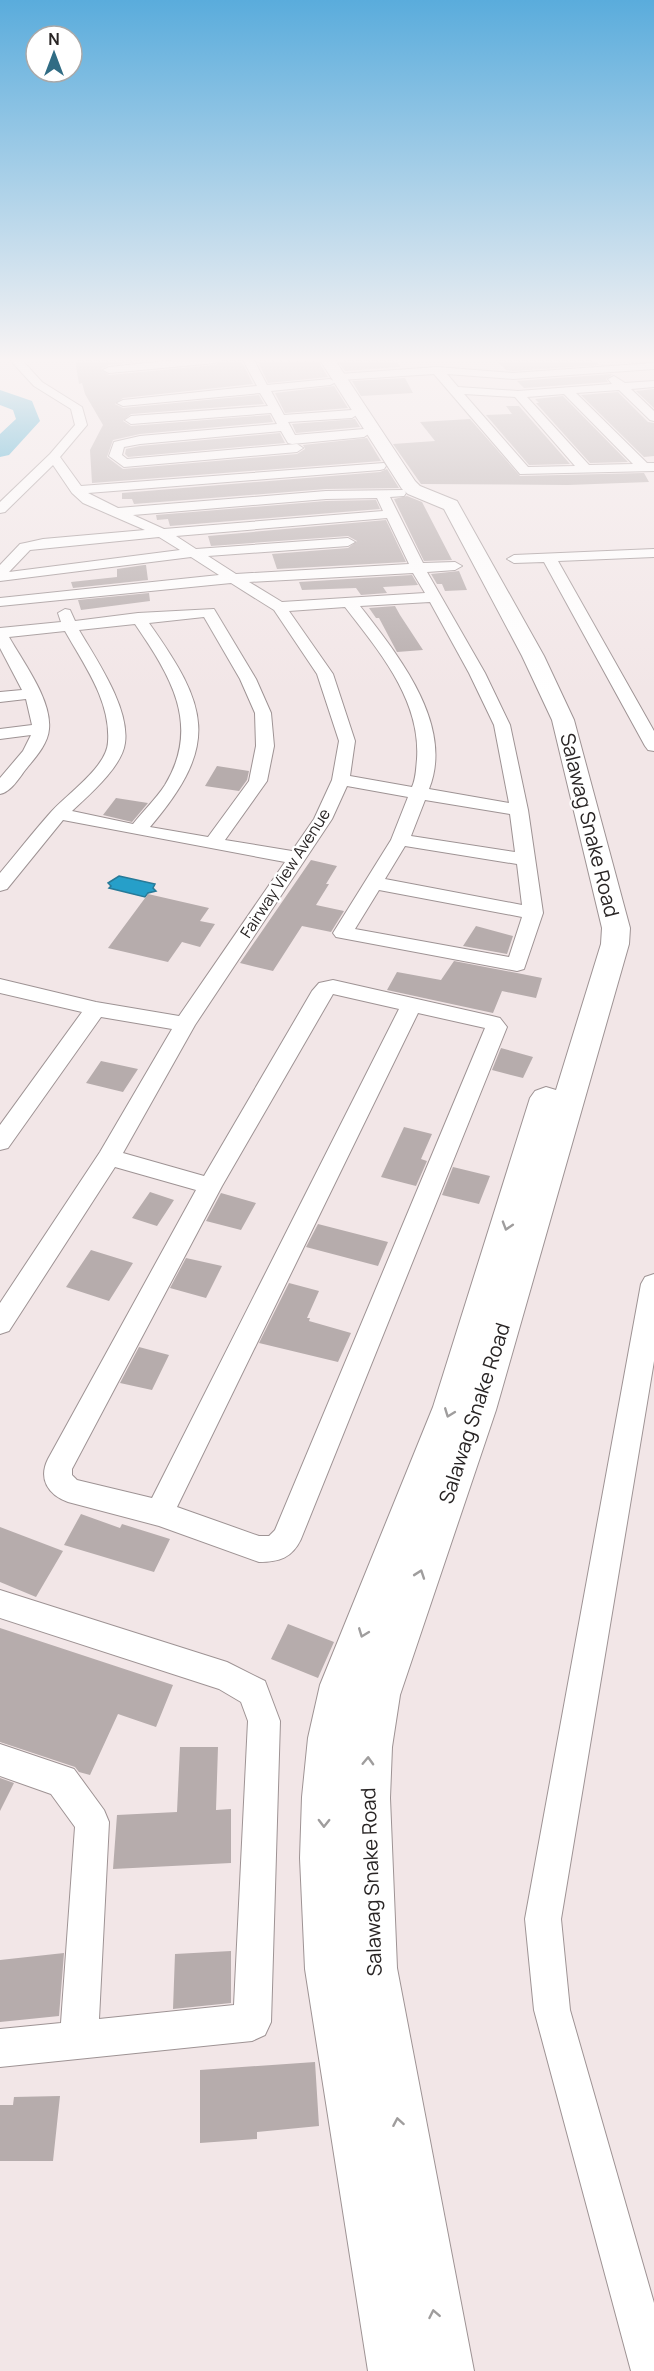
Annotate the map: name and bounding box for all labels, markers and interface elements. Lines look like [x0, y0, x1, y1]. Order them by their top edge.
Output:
north arrow [24, 24, 84, 84]
text: N [48, 28, 60, 50]
street label: Salawag Snake Road [554, 730, 626, 920]
street label: Fairway View Avenue [235, 804, 335, 942]
one-way arrow [502, 1220, 514, 1231]
street label: Salawag Snake Road [432, 1319, 516, 1507]
one-way arrow [444, 1407, 457, 1418]
one-way arrow [413, 1569, 426, 1580]
one-way arrow [358, 1627, 370, 1638]
one-way arrow [362, 1757, 375, 1766]
street label: Salawag Snake Road [354, 1787, 388, 1977]
one-way arrow [318, 1818, 330, 1827]
one-way arrow [392, 2117, 405, 2127]
one-way arrow [428, 2309, 441, 2319]

